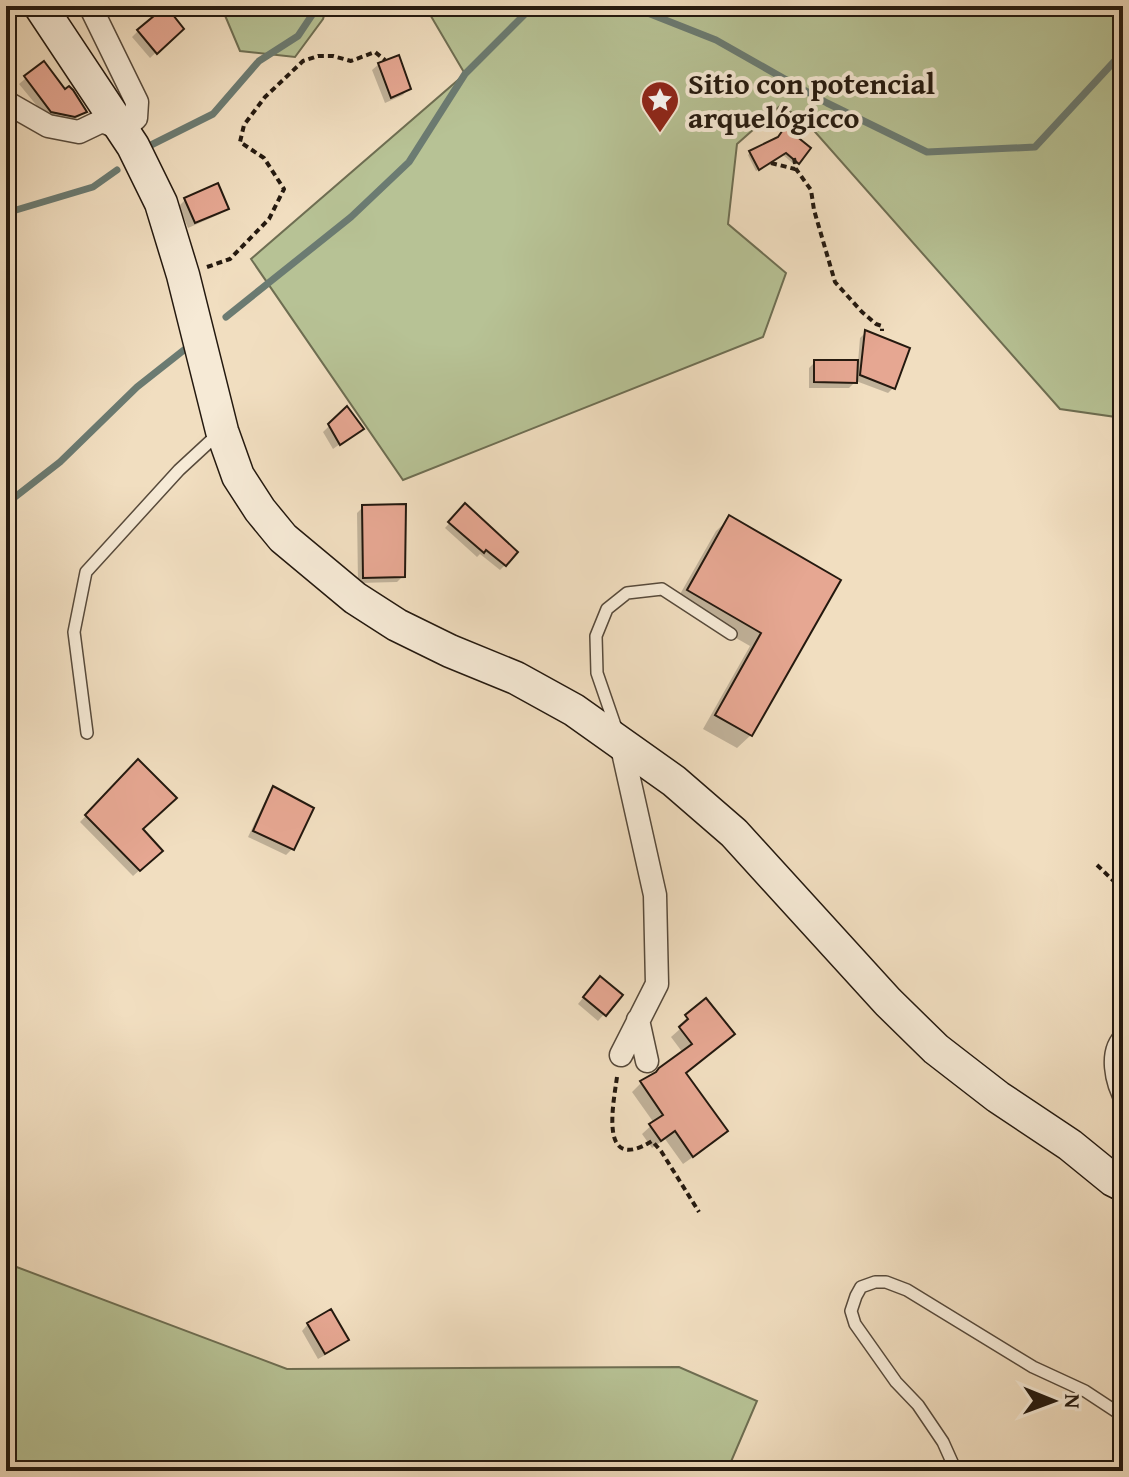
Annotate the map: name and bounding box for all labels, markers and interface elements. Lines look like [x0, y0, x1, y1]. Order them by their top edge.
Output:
place label: Sitio con potencial arquelógicco [688, 61, 935, 139]
place icon: Sitio con potencial arquelógicco [639, 79, 681, 134]
north arrow [1013, 1361, 1093, 1441]
text: N [1057, 1394, 1089, 1409]

